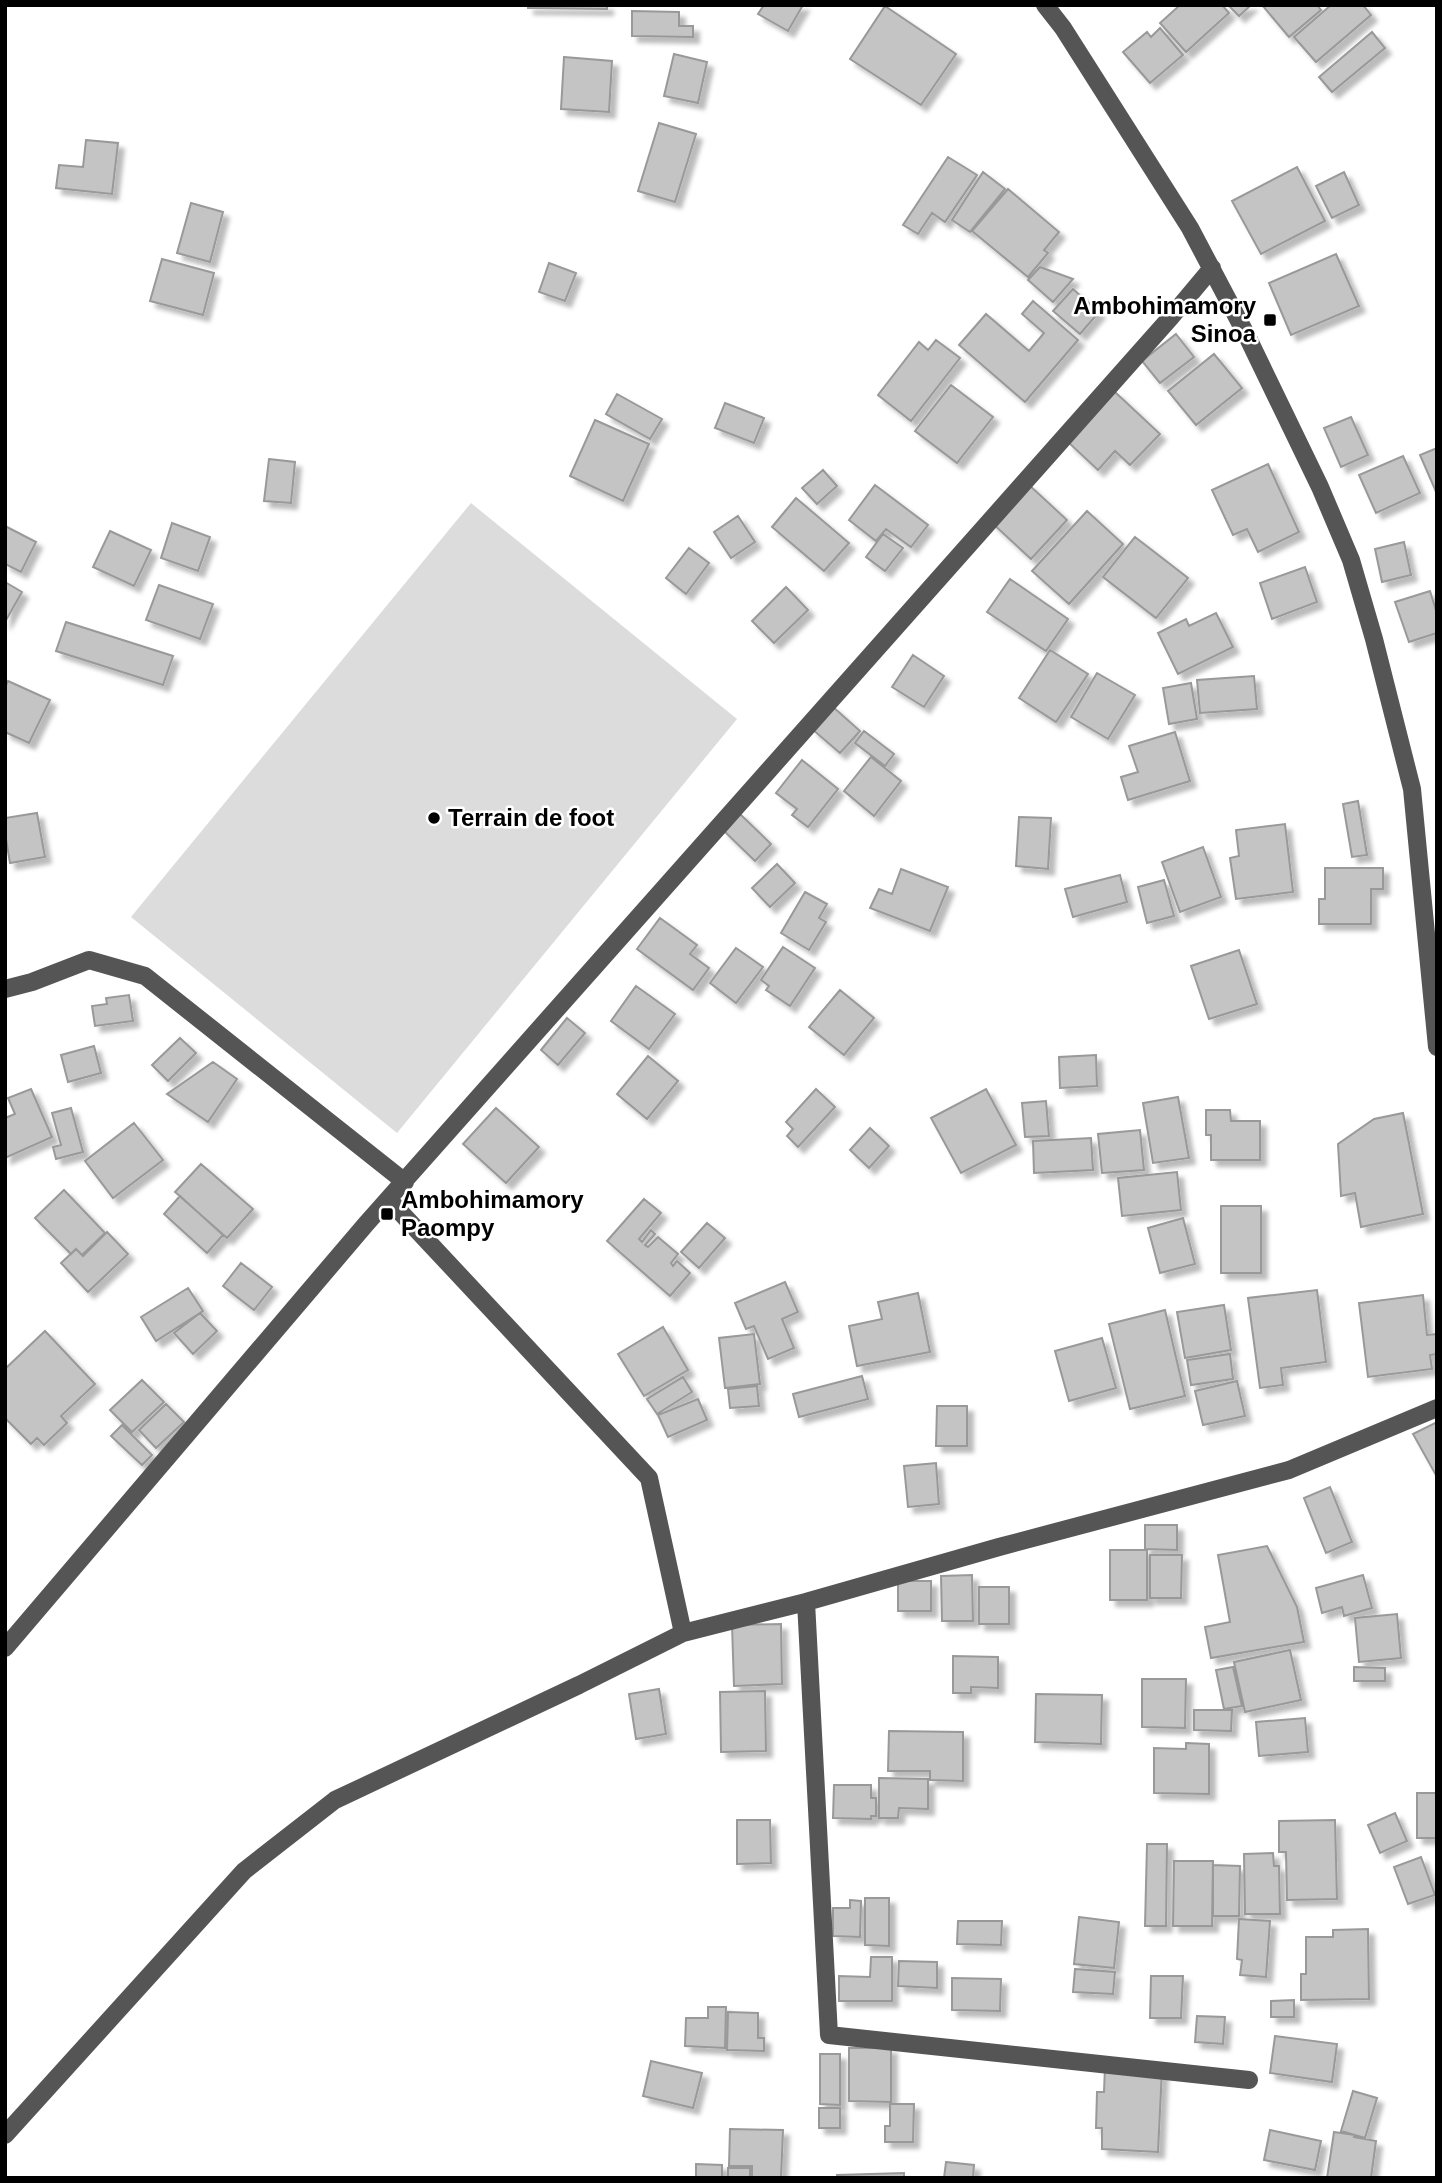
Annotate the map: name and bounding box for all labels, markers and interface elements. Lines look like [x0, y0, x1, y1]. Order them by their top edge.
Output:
place label: Ambohimamory Sinoa [1073, 292, 1257, 347]
marker: Ambohimamory Sinoa [1262, 312, 1278, 328]
place label: Terrain de foot [448, 804, 614, 831]
marker: Terrain de foot [426, 810, 442, 826]
place label: Ambohimamory Paompy [401, 1186, 584, 1241]
marker: Ambohimamory Paompy [379, 1206, 395, 1222]

